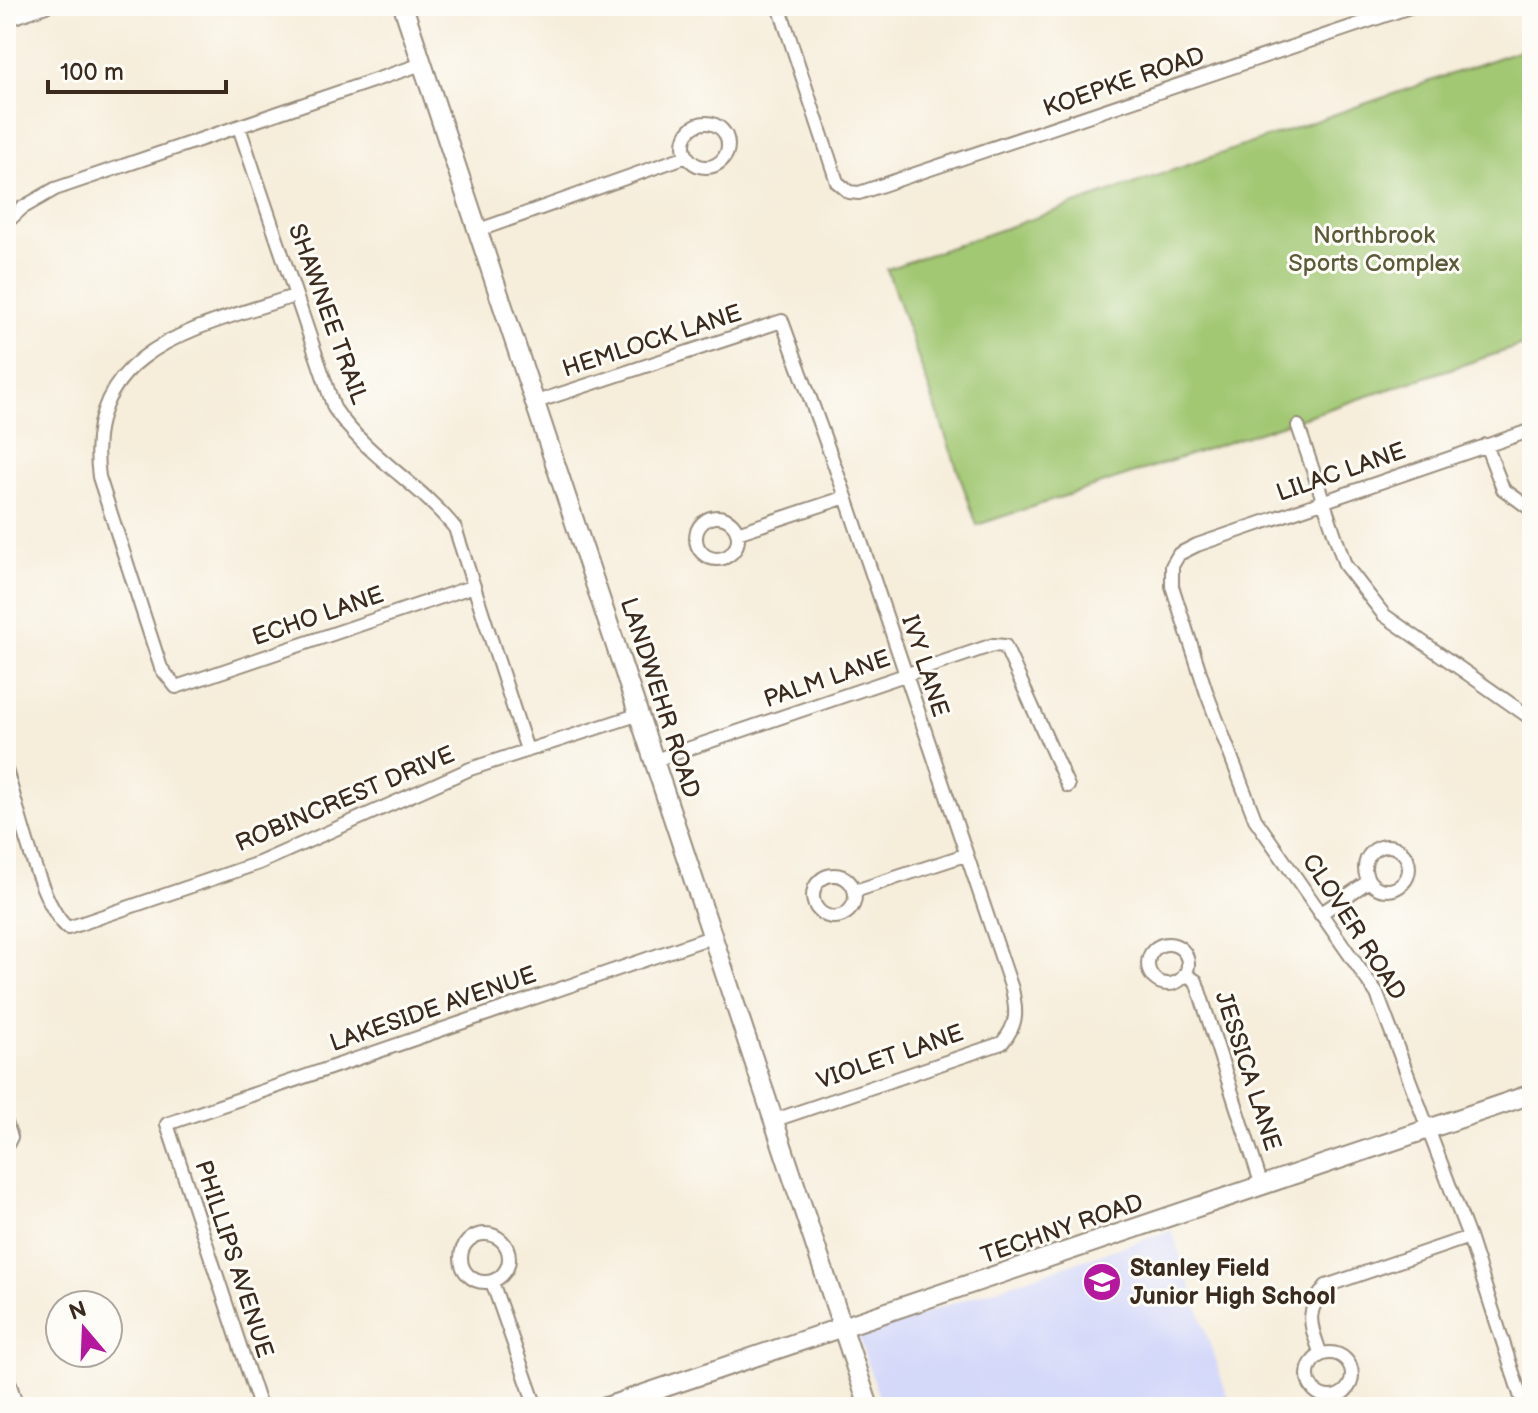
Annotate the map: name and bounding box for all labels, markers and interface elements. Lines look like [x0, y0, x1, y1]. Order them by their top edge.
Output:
street label: KOEPKE ROAD [1039, 41, 1209, 123]
scale bar [48, 44, 226, 94]
text: 100 m [60, 58, 124, 87]
street label: SHAWNEE TRAIL [282, 220, 374, 408]
park label: Northbrook Sports Complex [1288, 221, 1460, 278]
street label: HEMLOCK LANE [559, 298, 745, 384]
street label: LILAC LANE [1273, 436, 1409, 508]
street label: ECHO LANE [248, 580, 388, 652]
street label: LANDWEHR ROAD [614, 594, 706, 802]
street label: IVY LANE [895, 612, 955, 720]
street label: PALM LANE [760, 644, 894, 714]
street label: ROBINCREST DRIVE [231, 740, 459, 858]
street label: CLOVER ROAD [1296, 848, 1412, 1006]
street label: LAKESIDE AVENUE [326, 960, 540, 1058]
street label: JESSICA LANE [1209, 988, 1287, 1154]
street label: VIOLET LANE [813, 1018, 967, 1096]
street label: PHILLIPS AVENUE [188, 1157, 280, 1361]
street label: TECHNY ROAD [977, 1188, 1147, 1270]
place label: Stanley Field Junior High School [1130, 1254, 1336, 1311]
school or university icon: Stanley Field Junior High School [1081, 1261, 1123, 1303]
north arrow [44, 1289, 124, 1369]
text: N [66, 1296, 90, 1327]

